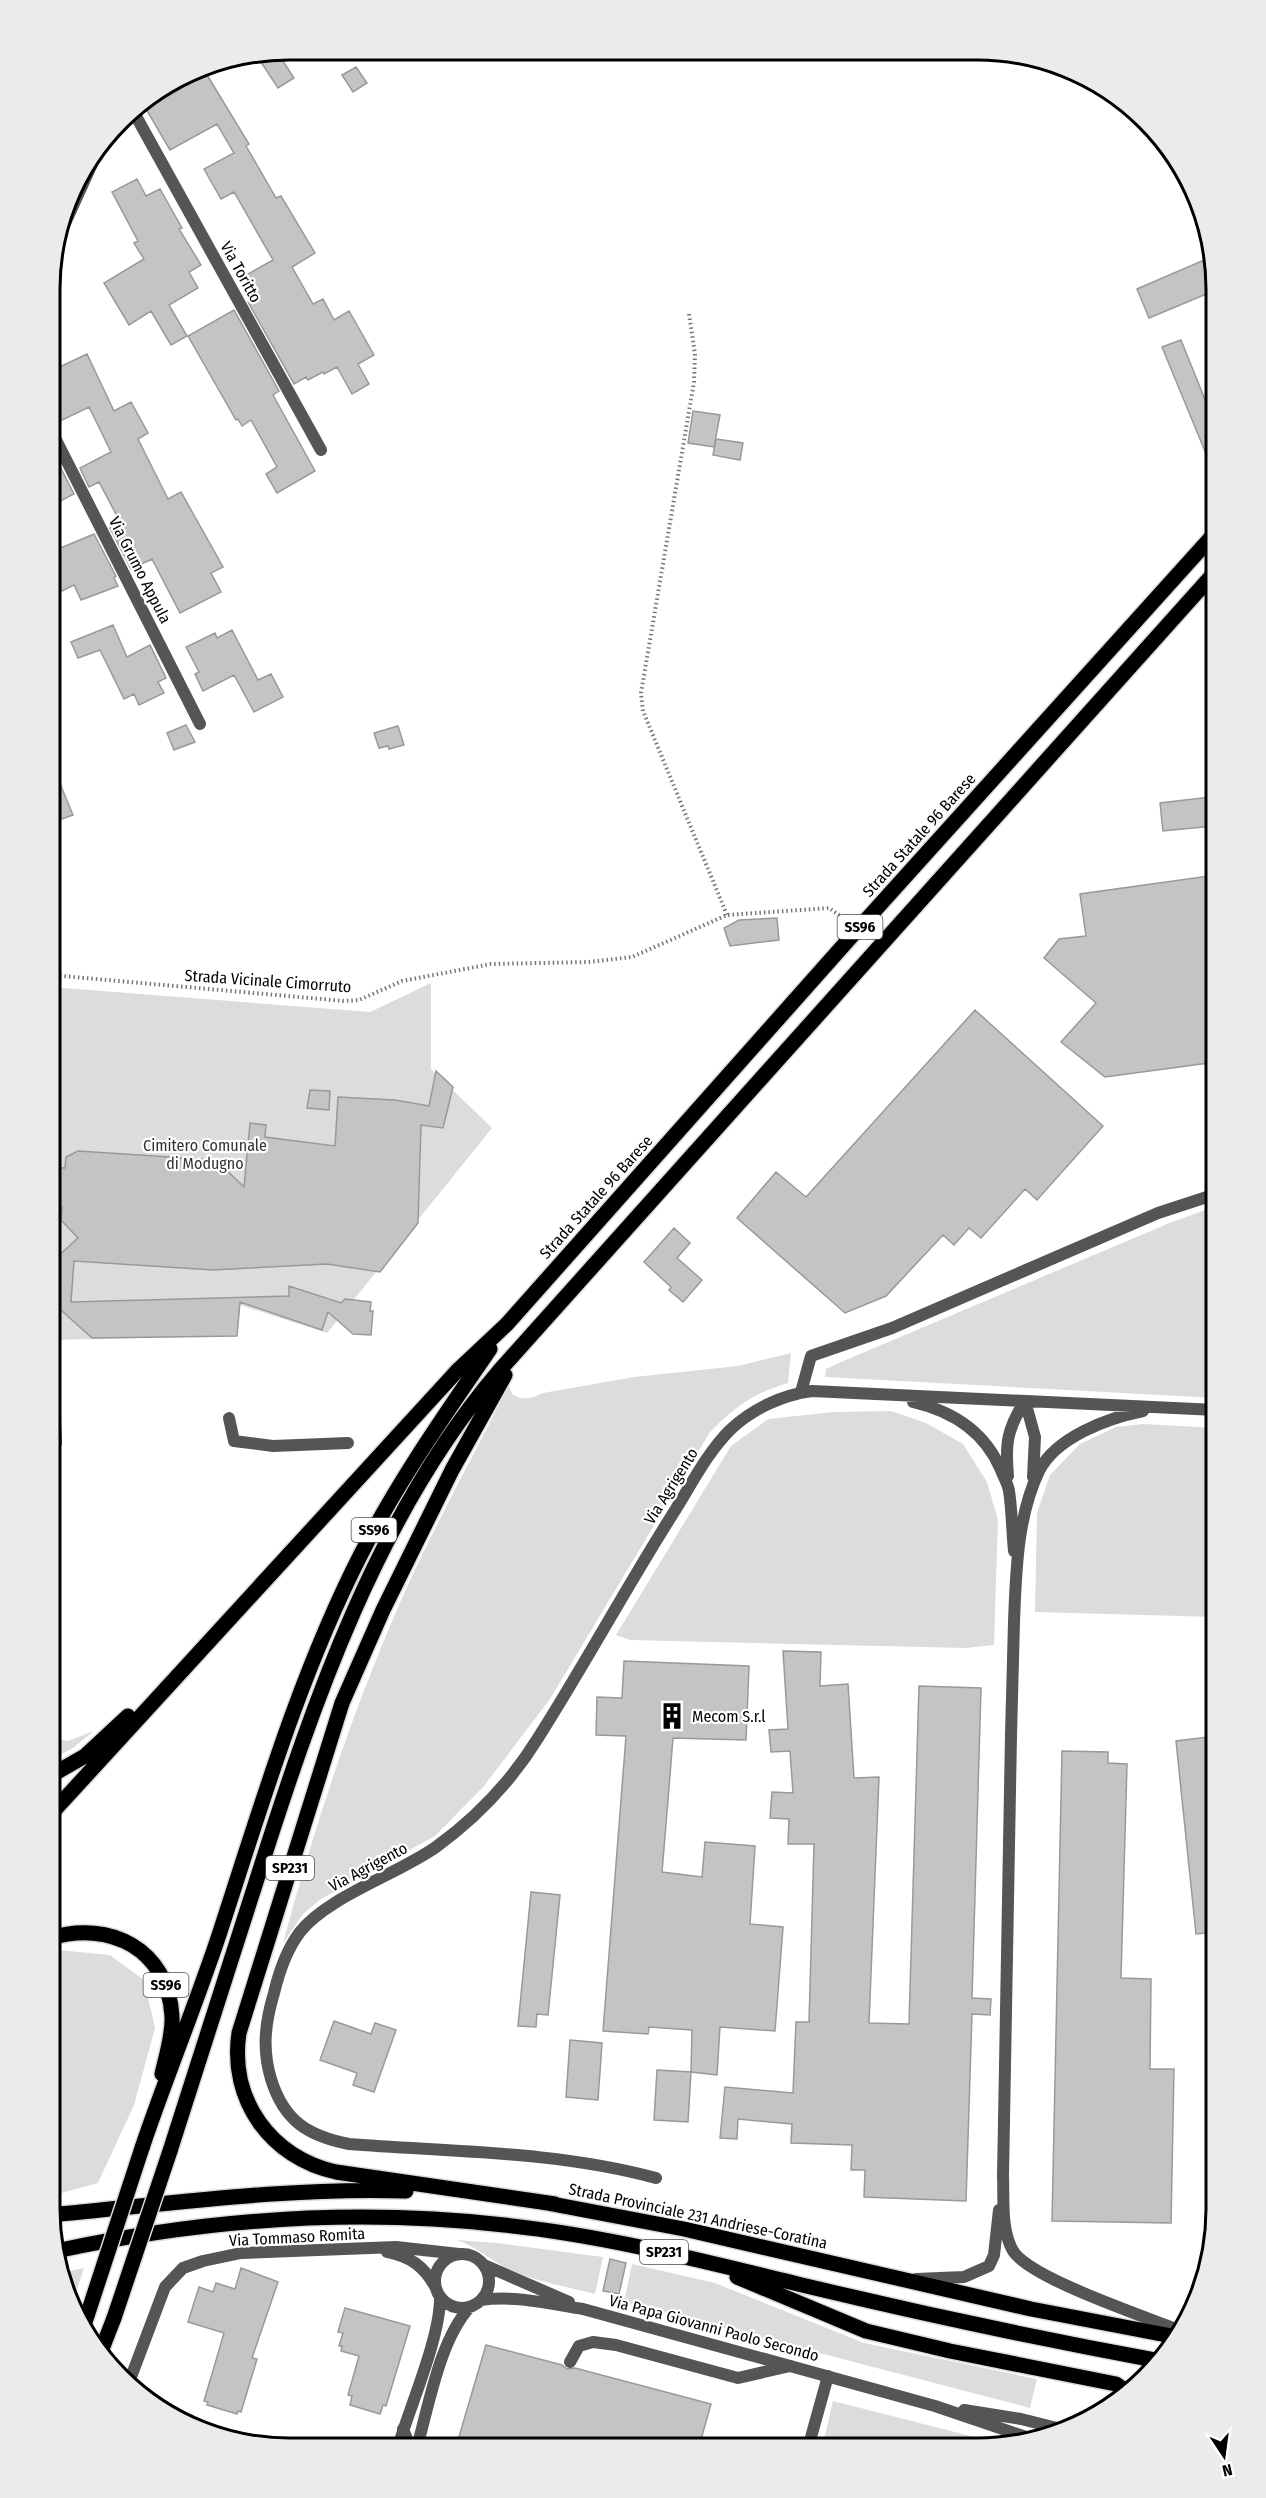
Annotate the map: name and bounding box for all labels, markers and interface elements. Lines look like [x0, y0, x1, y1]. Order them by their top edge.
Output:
street label: Via Toritto [216, 238, 266, 306]
street label: Via Grumo Appula [105, 513, 175, 627]
street label: Strada Statale 96 Barese [859, 769, 980, 901]
road number: SS96 [838, 915, 882, 939]
street label: Strada Vicinale Cimorruto [184, 966, 352, 996]
street label: Strada Statale 96 Barese [536, 1131, 657, 1263]
park label: Cimitero Comunale di Modugno [143, 1136, 267, 1173]
street label: Via Agrigento [640, 1444, 702, 1528]
road number: SS96 [352, 1518, 397, 1542]
building icon: Mecom S.r.l [657, 1701, 687, 1731]
place label: Mecom S.r.l [692, 1707, 766, 1726]
street label: Via Agrigento [325, 1838, 411, 1896]
road number: SP231 [266, 1856, 314, 1880]
road number: SS96 [144, 1973, 188, 1997]
street label: Strada Provinciale 231 Andriese-Coratina [567, 2179, 829, 2253]
street label: Via Tommaso Romita [228, 2224, 366, 2250]
road number: SP231 [640, 2240, 688, 2264]
street label: Via Papa Giovanni Paolo Secondo [607, 2291, 821, 2365]
north arrow [1194, 2426, 1254, 2486]
text: N [1220, 2460, 1234, 2480]

